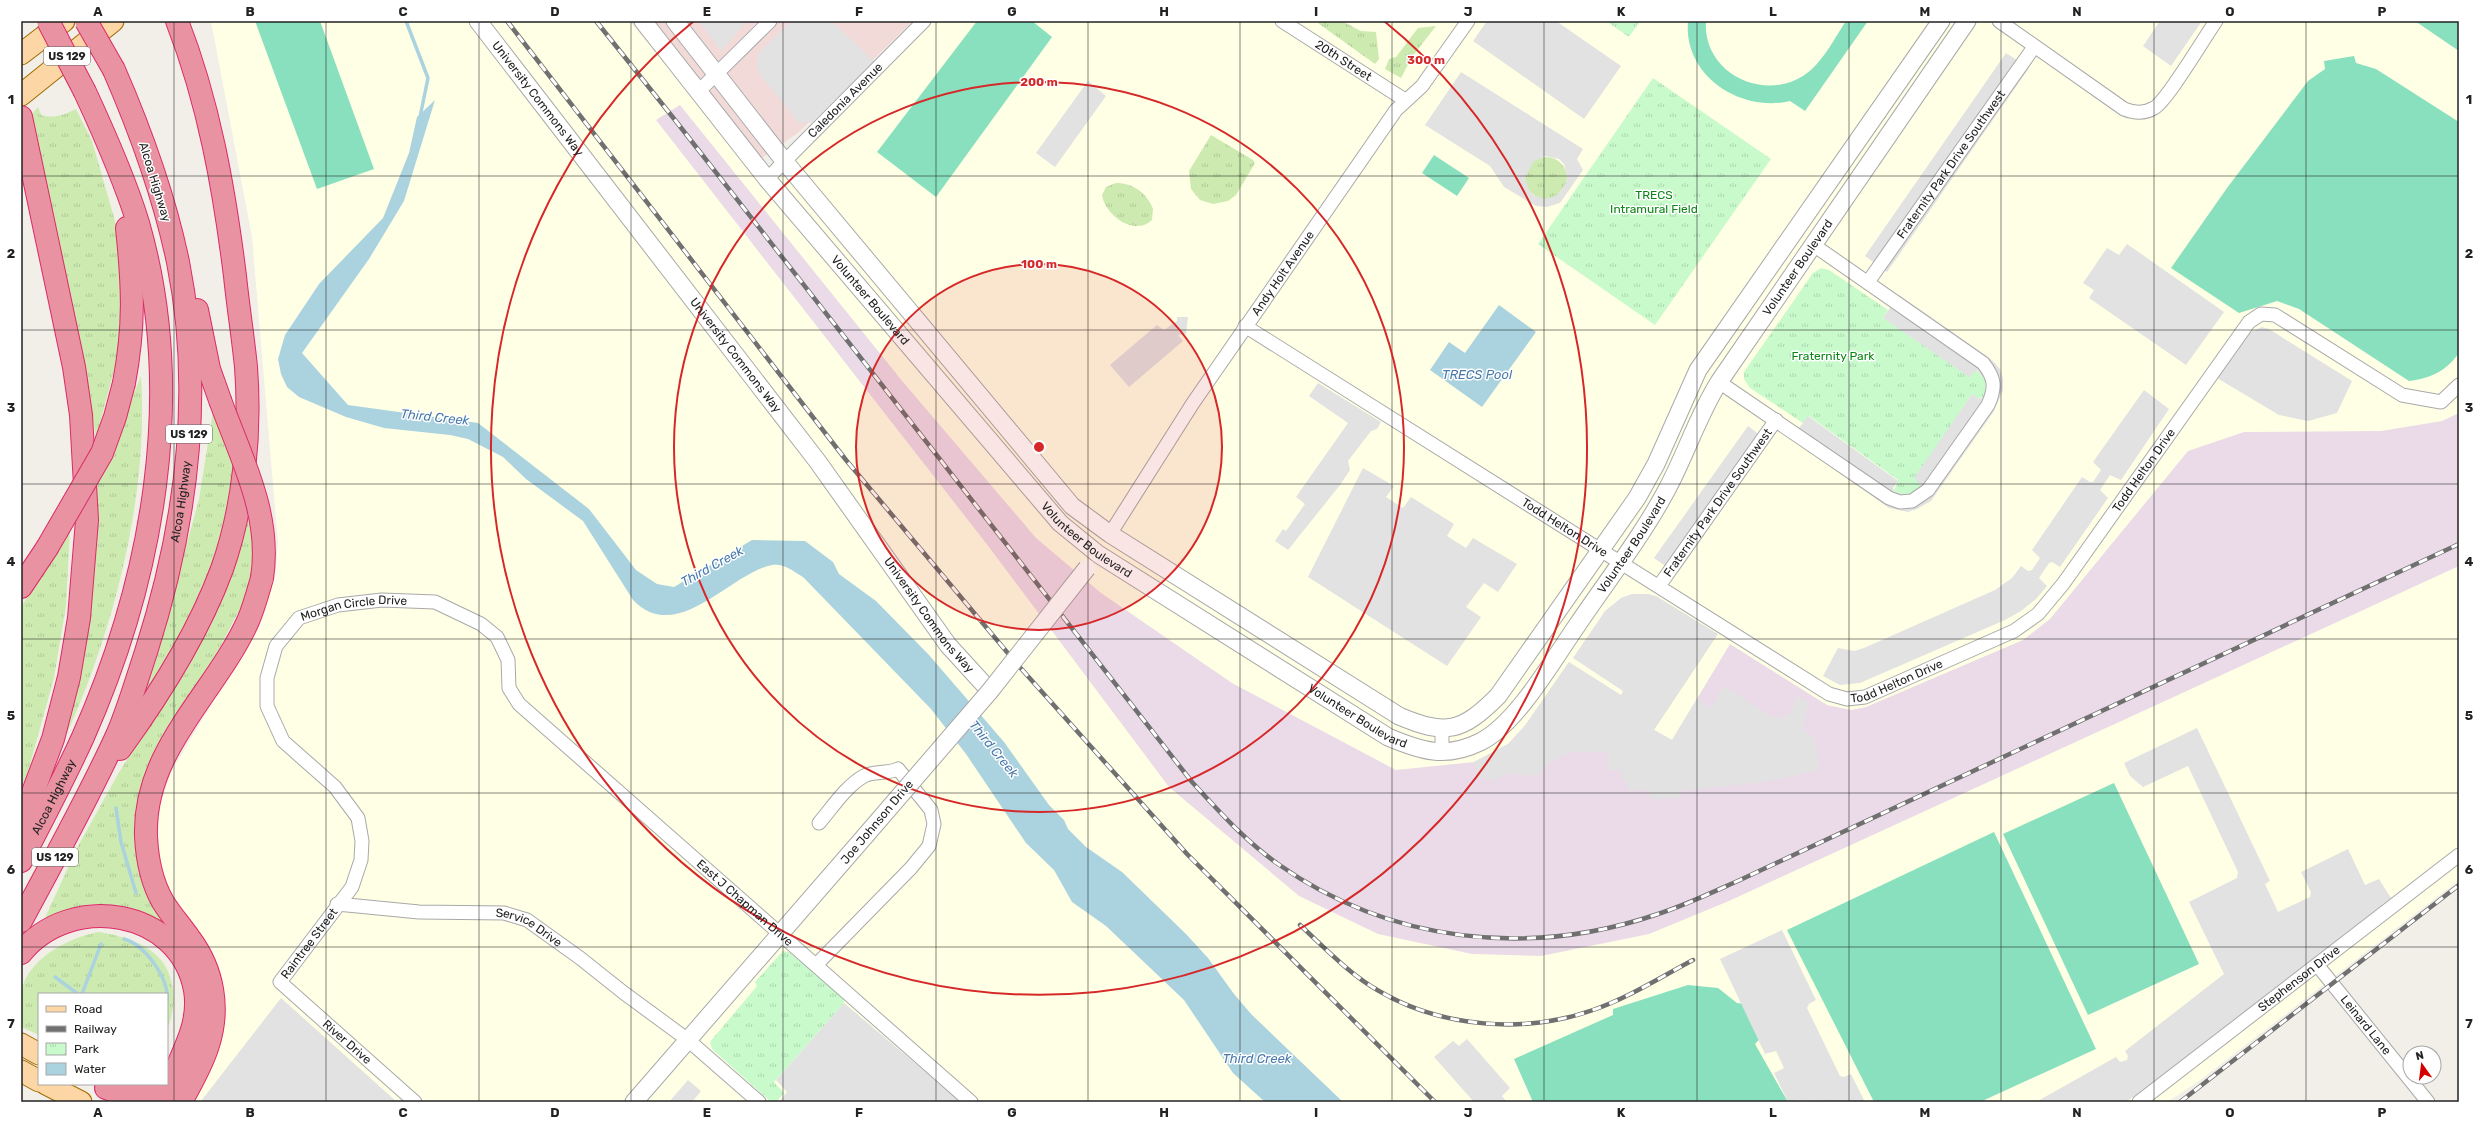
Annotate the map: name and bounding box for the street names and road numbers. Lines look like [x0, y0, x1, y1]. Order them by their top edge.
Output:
street label: 20th Street [1313, 37, 1375, 84]
street label: University Commons Way [489, 38, 587, 159]
road number: US 129 [44, 47, 90, 65]
street label: Caledonia Avenue [805, 60, 886, 141]
street label: Fraternity Park Drive Southwest [1894, 87, 2008, 241]
street label: Alcoa Highway [136, 141, 174, 224]
street label: Volunteer Boulevard [1760, 217, 1835, 318]
street label: Andy Holt Avenue [1249, 228, 1317, 318]
street label: Volunteer Boulevard [828, 253, 912, 348]
street label: University Commons Way [687, 295, 785, 416]
road number: US 129 [166, 425, 212, 443]
street label: Fraternity Park Drive Southwest [1661, 425, 1775, 580]
street label: Todd Helton Drive [2109, 426, 2178, 515]
street label: Alcoa Highway [168, 460, 194, 544]
street label: Volunteer Boulevard [1595, 494, 1669, 596]
street label: Todd Helton Drive [1519, 495, 1611, 560]
street label: Volunteer Boulevard [1038, 499, 1135, 581]
street label: University Commons Way [881, 555, 977, 676]
street label: Morgan Circle Drive [299, 593, 408, 624]
street label: Todd Helton Drive [1850, 656, 1945, 706]
street label: Volunteer Boulevard [1305, 681, 1409, 751]
street label: Alcoa Highway [29, 757, 79, 837]
street label: Joe Johnson Drive [838, 777, 916, 867]
road number: US 129 [32, 848, 78, 866]
street label: East J Chapman Drive [694, 857, 796, 949]
street label: Raintree Street [278, 905, 341, 982]
street label: Service Drive [496, 906, 565, 950]
street label: Stephenson Drive [2255, 942, 2343, 1015]
street label: Leinard Lane [2338, 993, 2394, 1058]
street label: River Drive [320, 1017, 374, 1067]

